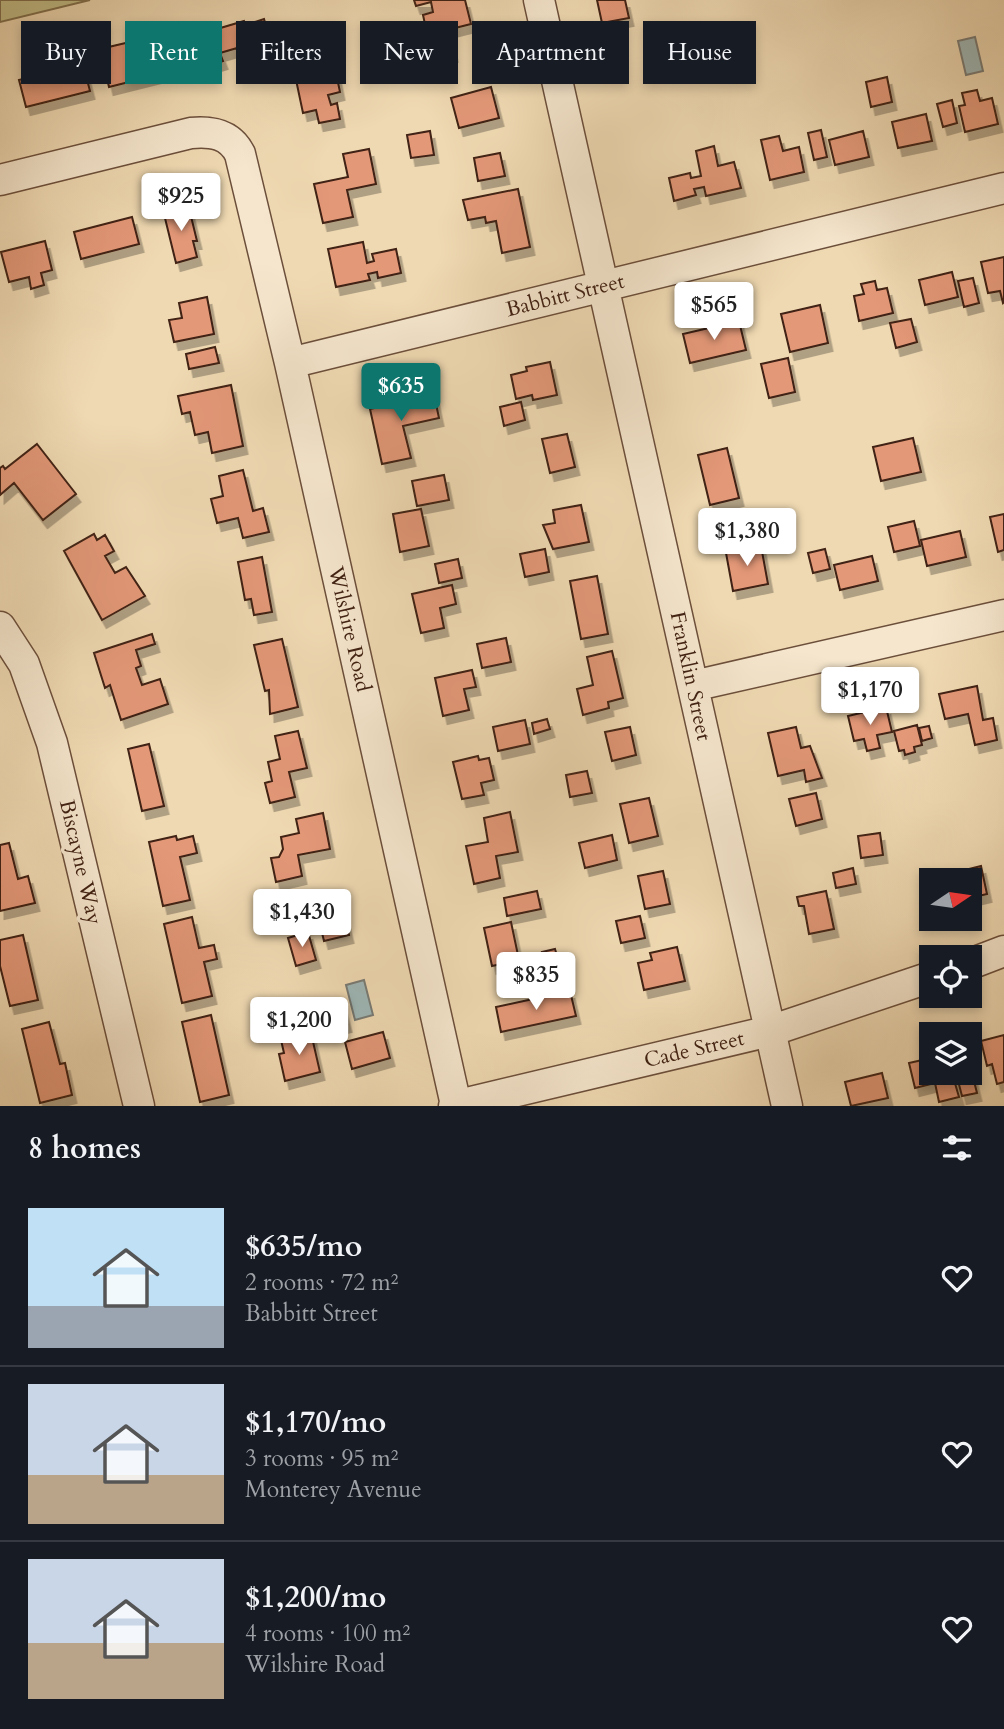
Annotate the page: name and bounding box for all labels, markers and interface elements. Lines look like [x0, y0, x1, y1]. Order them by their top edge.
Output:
chip: Buy [21, 21, 111, 84]
chip: Rent [125, 21, 222, 84]
chip: Filters [236, 21, 346, 84]
chip: New [360, 21, 458, 84]
chip: Apartment [472, 21, 629, 84]
chip: House [643, 21, 756, 84]
pin: $925 [140, 174, 222, 233]
text: $925 [157, 180, 205, 211]
street label: Babbitt Street [503, 267, 628, 324]
pin: $565 [673, 282, 755, 342]
text: $565 [690, 289, 738, 320]
pin: $635 [360, 364, 442, 423]
text: $635 [377, 370, 425, 401]
pin: $1,380 [690, 508, 804, 568]
text: $1,380 [714, 515, 780, 546]
street label: Wilshire Road [321, 563, 378, 695]
street label: Franklin Street [663, 609, 718, 744]
pin: $1,170 [813, 668, 927, 727]
text: $1,170 [837, 674, 903, 705]
street label: Biscayne Way [52, 797, 109, 927]
north arrow [919, 868, 982, 931]
map controls [919, 868, 982, 1085]
pin: $1,430 [245, 890, 359, 949]
text: $1,430 [269, 896, 335, 927]
button: locate [919, 945, 982, 1008]
pin: $835 [495, 953, 577, 1012]
text: $835 [512, 959, 560, 990]
pin: $1,200 [242, 998, 356, 1057]
text: $1,200 [266, 1004, 332, 1035]
button: layers [919, 1022, 982, 1085]
street label: Cade Street [641, 1024, 747, 1075]
text: 8 homes [28, 1128, 141, 1169]
icon: filters [938, 1129, 976, 1167]
text: $635/mo [245, 1226, 362, 1267]
icon: home [84, 1236, 168, 1320]
icon: heart [938, 1259, 976, 1297]
text: 2 rooms · 72 m² [245, 1267, 398, 1298]
text: Babbitt Street [245, 1298, 378, 1329]
text: $1,170/mo [245, 1402, 386, 1443]
icon: home [84, 1412, 168, 1496]
icon: heart [938, 1435, 976, 1473]
text: 3 rooms · 95 m² [245, 1443, 398, 1474]
text: Monterey Avenue [245, 1474, 422, 1505]
text: $1,200/mo [245, 1577, 386, 1618]
icon: home [84, 1587, 168, 1671]
icon: heart [938, 1610, 976, 1648]
text: 4 rooms · 100 m² [245, 1618, 410, 1649]
text: Wilshire Road [245, 1649, 385, 1680]

